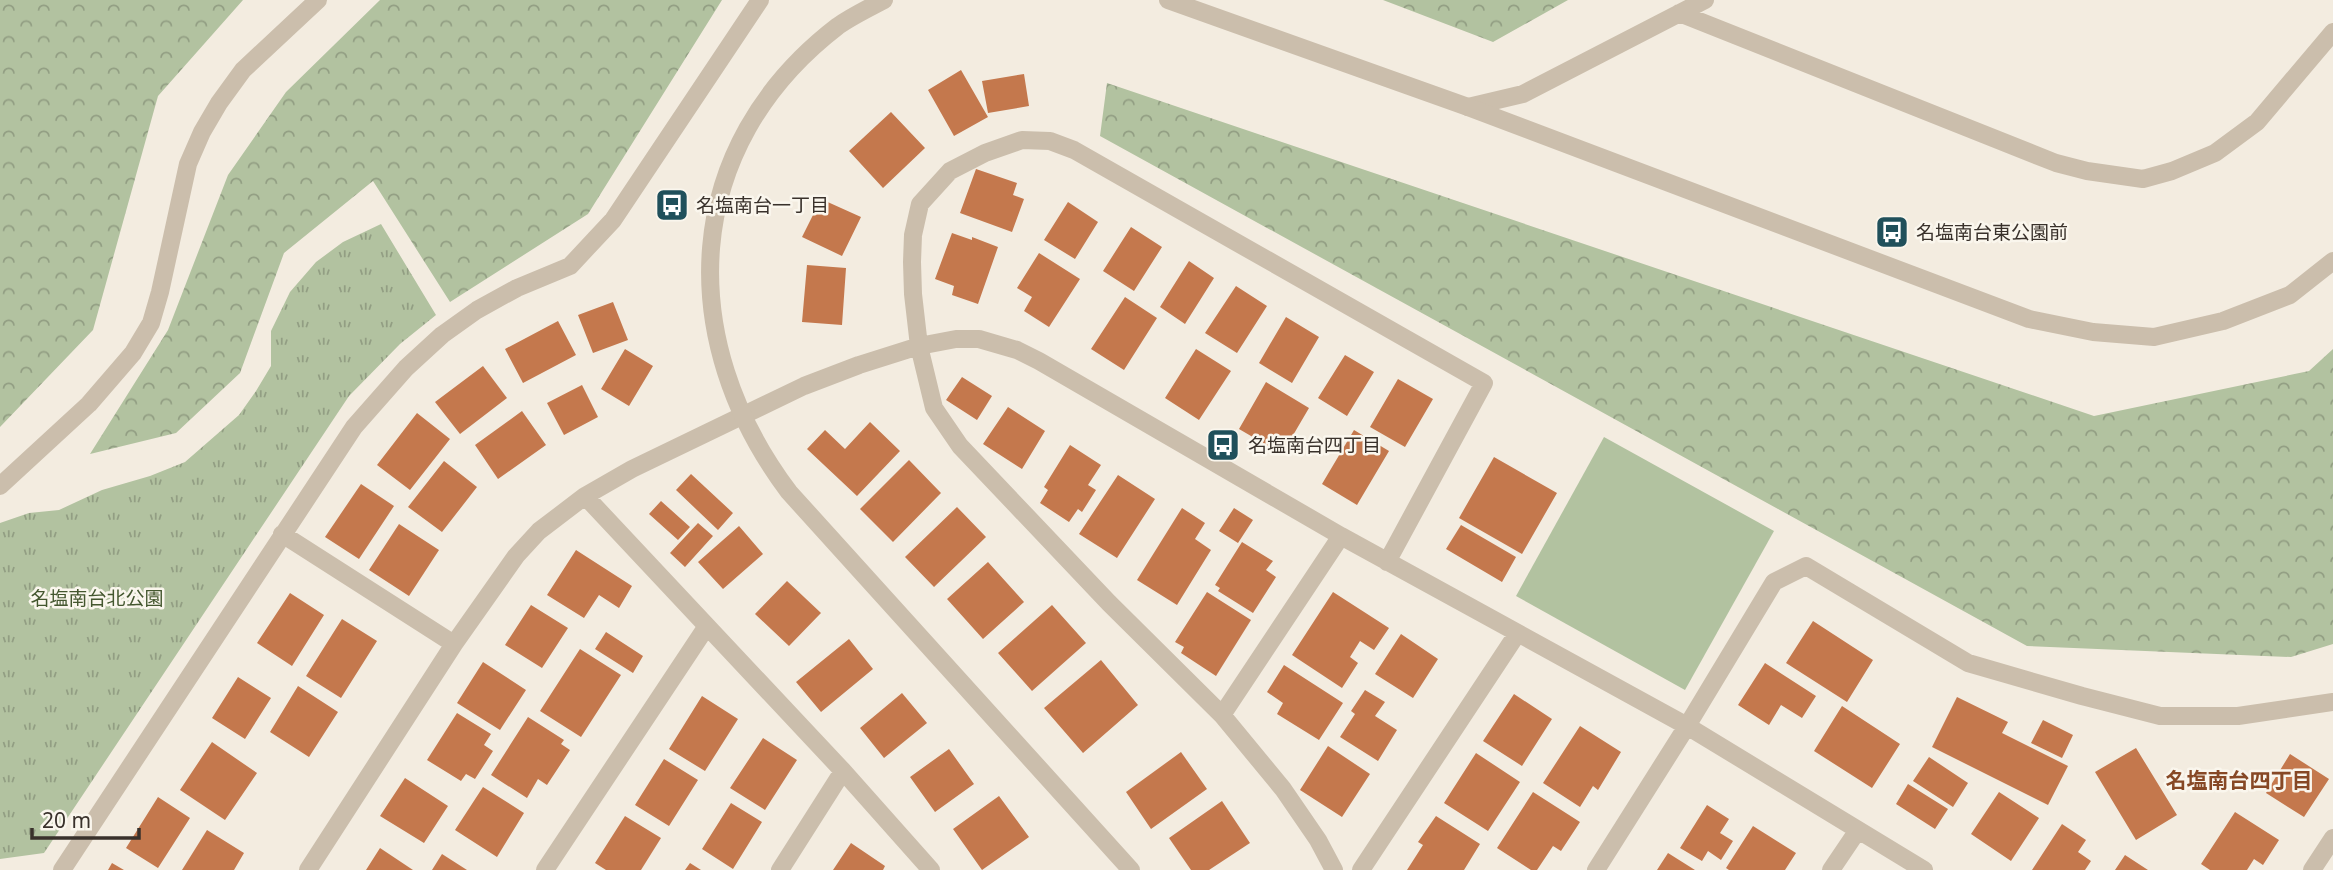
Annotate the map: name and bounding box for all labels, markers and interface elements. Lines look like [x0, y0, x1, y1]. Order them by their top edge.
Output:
bus stop icon: 名塩南台一丁目 [653, 186, 691, 224]
place label: 名塩南台一丁目 [696, 192, 829, 218]
bus stop icon: 名塩南台東公園前 [1873, 213, 1911, 251]
place label: 名塩南台東公園前 [1916, 219, 2068, 245]
bus stop icon: 名塩南台四丁目 [1204, 426, 1242, 464]
place label: 名塩南台四丁目 [1248, 432, 1381, 458]
park label: 名塩南台北公園 [30, 585, 164, 611]
district label: 名塩南台四丁目 [2166, 766, 2313, 794]
scale bar [32, 796, 138, 840]
text: 20 m [42, 806, 91, 834]

